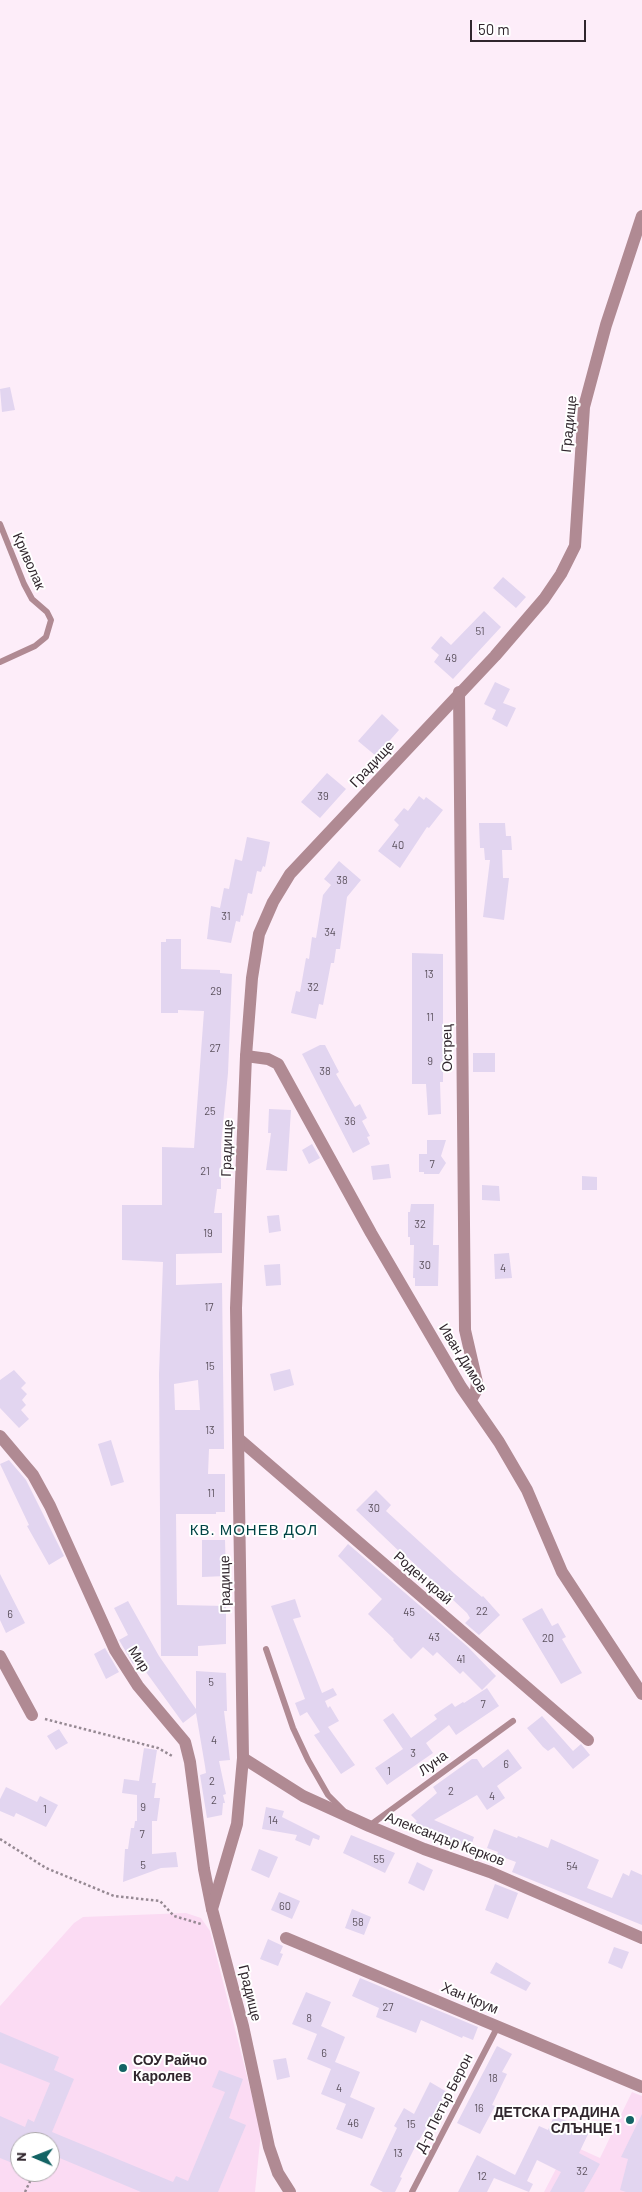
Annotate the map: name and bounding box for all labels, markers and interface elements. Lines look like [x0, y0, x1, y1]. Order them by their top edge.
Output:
scale bar [472, 10, 588, 42]
text: 50 m [478, 20, 510, 38]
street label: Градище [558, 395, 580, 453]
street label: Криволак [9, 530, 49, 592]
house number: 51 [475, 624, 485, 638]
house number: 49 [445, 651, 457, 665]
street label: Градище [346, 737, 398, 791]
house number: 39 [317, 789, 329, 803]
house number: 40 [392, 838, 404, 852]
house number: 38 [336, 873, 348, 887]
house number: 31 [221, 909, 231, 923]
house number: 34 [324, 925, 336, 939]
house number: 13 [424, 967, 434, 981]
house number: 32 [307, 980, 319, 994]
house number: 29 [210, 984, 222, 998]
house number: 11 [426, 1010, 434, 1024]
street label: Острец [438, 1024, 456, 1072]
house number: 27 [209, 1041, 221, 1055]
house number: 9 [427, 1054, 433, 1068]
house number: 38 [319, 1064, 331, 1078]
house number: 25 [204, 1104, 216, 1118]
house number: 36 [344, 1114, 356, 1128]
street label: Градище [218, 1119, 236, 1177]
house number: 7 [429, 1157, 435, 1171]
house number: 21 [200, 1164, 210, 1178]
house number: 32 [414, 1217, 426, 1231]
house number: 19 [203, 1226, 213, 1240]
house number: 30 [419, 1258, 431, 1272]
house number: 4 [500, 1261, 506, 1275]
house number: 17 [204, 1300, 214, 1314]
street label: Иван Димов [435, 1321, 491, 1395]
house number: 15 [205, 1359, 215, 1373]
house number: 13 [205, 1423, 215, 1437]
house number: 11 [207, 1486, 215, 1500]
house number: 30 [368, 1501, 380, 1515]
district label: КВ. МОНЕВ ДОЛ [188, 1521, 320, 1539]
street label: Роден край [390, 1548, 456, 1608]
street label: Градище [216, 1555, 234, 1613]
house number: 22 [476, 1604, 488, 1618]
house number: 45 [403, 1605, 415, 1619]
house number: 6 [7, 1607, 13, 1621]
house number: 43 [428, 1630, 440, 1644]
house number: 20 [542, 1631, 554, 1645]
street label: Мир [125, 1643, 153, 1675]
house number: 41 [457, 1652, 465, 1666]
house number: 5 [208, 1675, 214, 1689]
house number: 7 [480, 1697, 486, 1711]
house number: 4 [211, 1733, 217, 1747]
house number: 3 [410, 1746, 416, 1760]
street label: Луна [415, 1747, 451, 1779]
house number: 6 [503, 1757, 509, 1771]
house number: 1 [387, 1764, 391, 1778]
house number: 2 [209, 1774, 215, 1788]
house number: 2 [448, 1784, 454, 1798]
house number: 4 [489, 1789, 495, 1803]
house number: 2 [211, 1793, 217, 1807]
house number: 9 [140, 1800, 146, 1814]
house number: 1 [43, 1802, 47, 1816]
street label: Александър Керков [383, 1808, 507, 1870]
house number: 14 [268, 1813, 278, 1827]
house number: 7 [139, 1827, 145, 1841]
house number: 55 [373, 1852, 385, 1866]
house number: 5 [140, 1858, 146, 1872]
house number: 54 [566, 1859, 578, 1873]
house number: 60 [279, 1899, 291, 1913]
house number: 58 [352, 1915, 364, 1929]
street label: Градище [235, 1963, 265, 2023]
street label: Хан Крум [439, 1979, 501, 2017]
house number: 27 [382, 2000, 394, 2014]
house number: 8 [306, 2011, 312, 2025]
house number: 6 [321, 2046, 327, 2060]
street label: Д-р Петър Берон [412, 2051, 476, 2155]
place label: СОУ Райчо Каролев [133, 2052, 207, 2084]
marker: СОУ Райчо Каролев [117, 2062, 129, 2074]
house number: 18 [488, 2071, 498, 2085]
house number: 4 [336, 2081, 342, 2095]
house number: 16 [474, 2101, 484, 2115]
place label: ДЕТСКА ГРАДИНА СЛЪНЦЕ 1 [494, 2104, 620, 2136]
marker: ДЕТСКА ГРАДИНА СЛЪНЦЕ 1 [624, 2114, 636, 2126]
house number: 46 [347, 2116, 359, 2130]
house number: 15 [406, 2117, 416, 2131]
north arrow [10, 2132, 60, 2182]
house number: 13 [393, 2146, 403, 2160]
text: N [12, 2152, 29, 2162]
house number: 32 [576, 2164, 588, 2178]
house number: 12 [477, 2169, 487, 2183]

